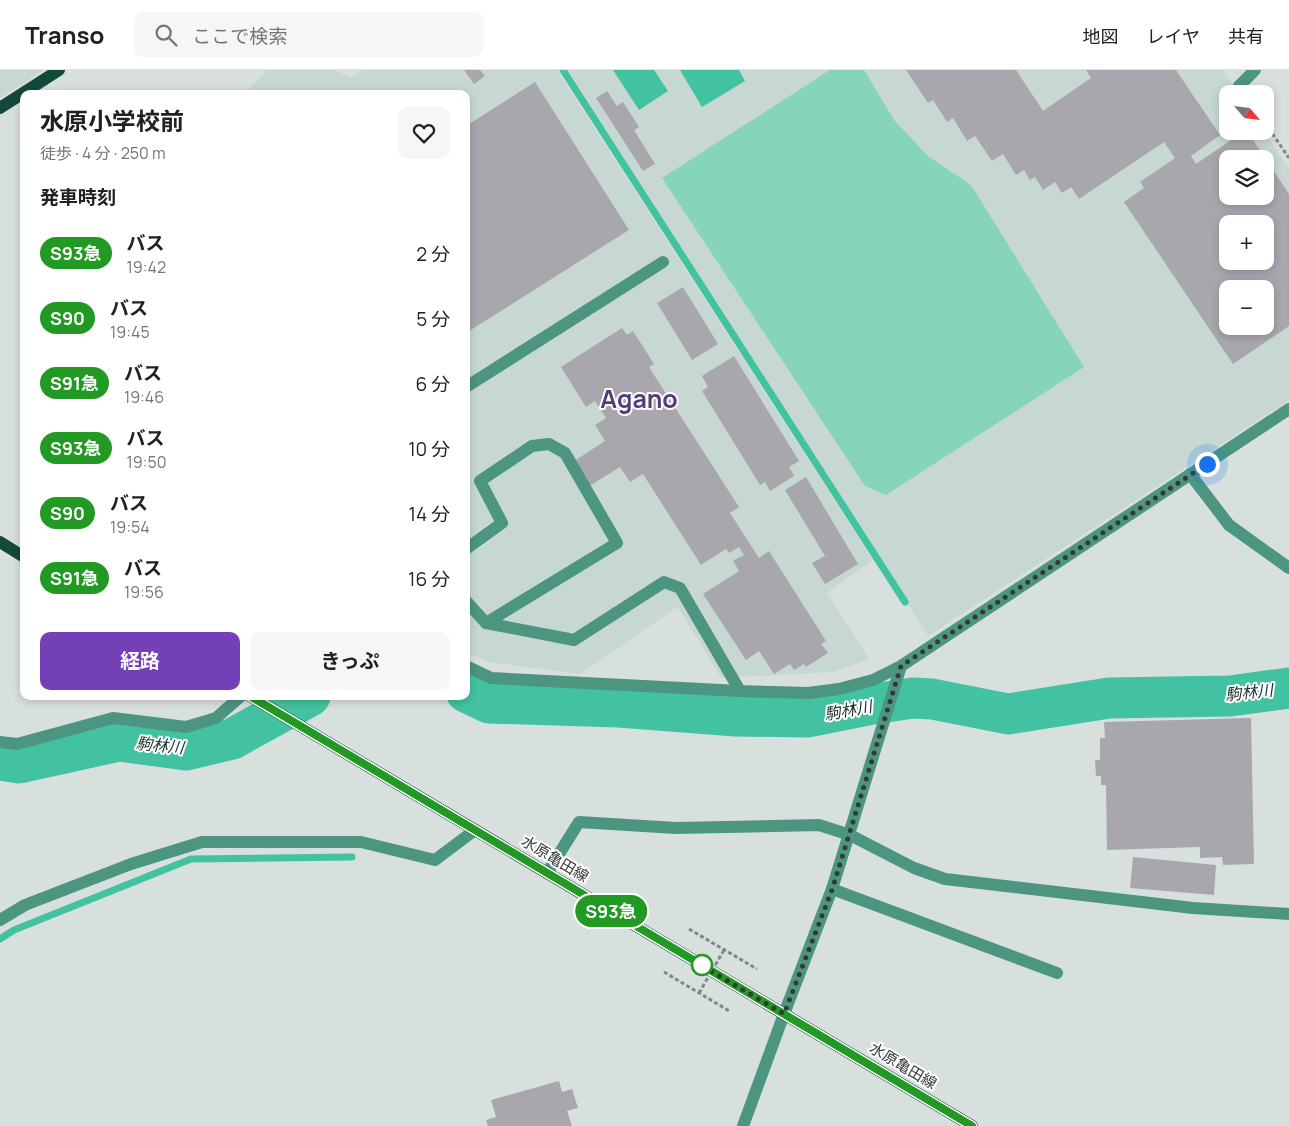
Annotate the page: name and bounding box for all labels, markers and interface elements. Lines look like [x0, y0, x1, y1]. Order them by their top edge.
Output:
search box [134, 12, 484, 57]
text: Transo [25, 18, 104, 51]
icon: search [152, 21, 180, 49]
text: ここで検索 [192, 23, 287, 49]
text: 地図 [1083, 24, 1119, 48]
text: レイヤ [1147, 24, 1200, 48]
text: 共有 [1228, 24, 1264, 48]
north arrow [1219, 85, 1274, 140]
map controls [1219, 85, 1274, 335]
text: 水原小学校前 [40, 104, 184, 137]
button: heart [398, 107, 450, 159]
text: 徒歩 · 4 分 · 250 m [40, 142, 166, 164]
button: layers [1219, 150, 1274, 205]
text: 発車時刻 [40, 184, 116, 210]
button: + [1219, 215, 1274, 270]
text: バス [127, 230, 165, 256]
text: S93急 [50, 241, 102, 265]
text: 2 分 [416, 241, 450, 267]
text: 19:42 [127, 256, 166, 278]
button: − [1219, 280, 1274, 335]
text: バス [110, 295, 148, 321]
text: S90 [50, 306, 85, 330]
text: 5 分 [416, 306, 450, 332]
text: 19:45 [110, 321, 150, 343]
text: バス [124, 360, 162, 386]
text: S91急 [50, 371, 99, 395]
text: 6 分 [415, 371, 450, 397]
district label: Agano [600, 381, 678, 416]
text: 19:46 [124, 386, 164, 408]
text: バス [127, 425, 165, 451]
text: S93急 [50, 436, 102, 460]
text: 10 分 [408, 436, 450, 462]
text: 19:50 [127, 451, 166, 473]
your location [1195, 452, 1220, 477]
text: バス [110, 490, 148, 516]
text: S90 [50, 501, 85, 525]
text: 14 分 [409, 501, 450, 527]
text: 19:54 [110, 516, 150, 538]
text: バス [124, 555, 162, 581]
text: S91急 [50, 566, 99, 590]
text: 16 分 [408, 566, 450, 592]
text: 19:56 [124, 581, 164, 603]
button: 経路 [40, 632, 240, 690]
button: きっぷ [250, 632, 450, 690]
water label: 駒林川 [1224, 678, 1276, 705]
water label: 駒林川 [822, 695, 876, 725]
water label: 駒林川 [135, 732, 187, 759]
street label: 水原亀田線 [518, 830, 593, 887]
line badge: S93急 [576, 895, 646, 927]
text: S93急 [585, 899, 637, 923]
unlabelled marker [691, 954, 713, 976]
street label: 水原亀田線 [866, 1037, 941, 1094]

